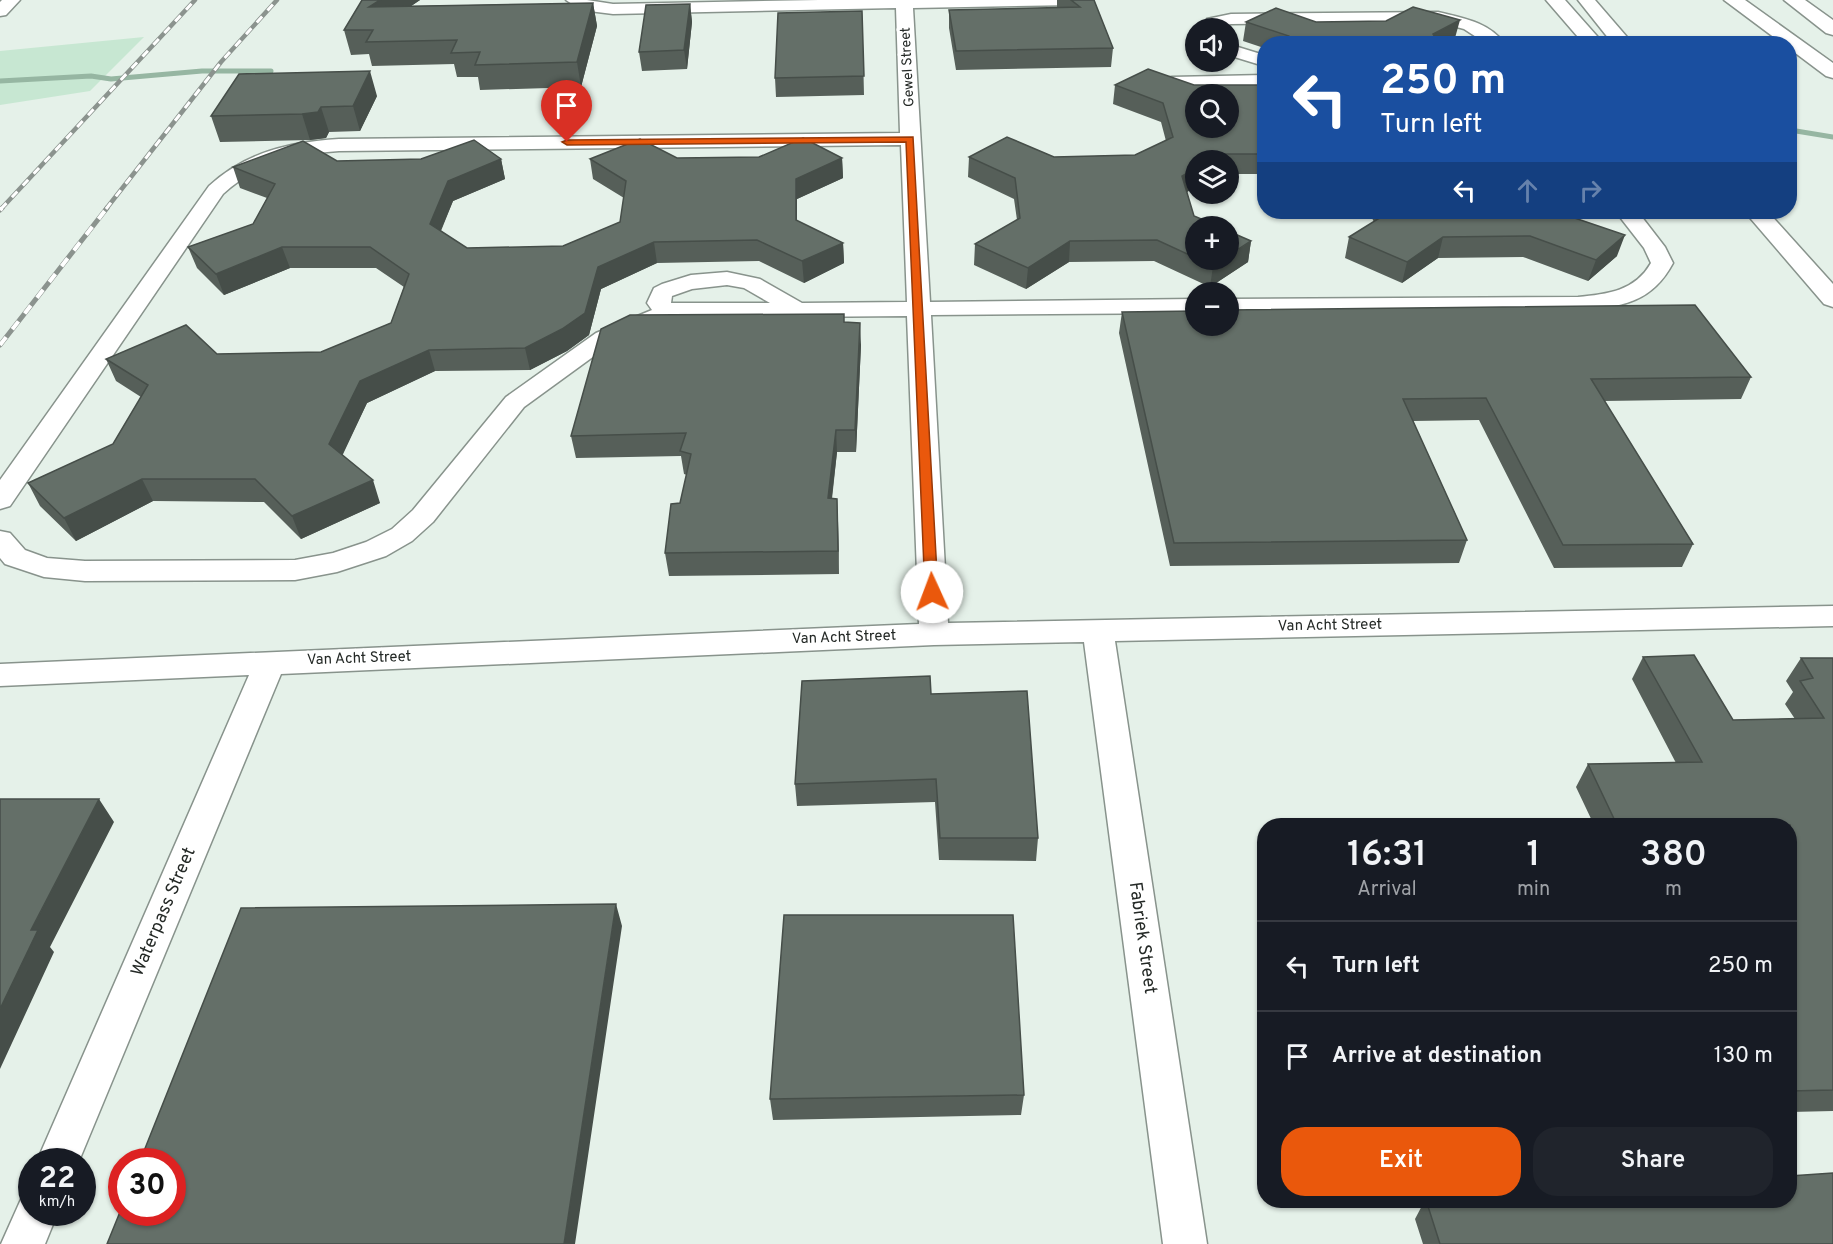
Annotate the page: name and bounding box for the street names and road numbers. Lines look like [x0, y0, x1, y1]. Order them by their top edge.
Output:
street label: Gewel Street [897, 27, 919, 107]
street label: Van Acht Street [1278, 616, 1382, 636]
street label: Van Acht Street [791, 627, 897, 649]
street label: Van Acht Street [306, 648, 412, 670]
street label: Waterpass Street [126, 844, 202, 980]
street label: Fabriek Street [1123, 881, 1161, 995]

